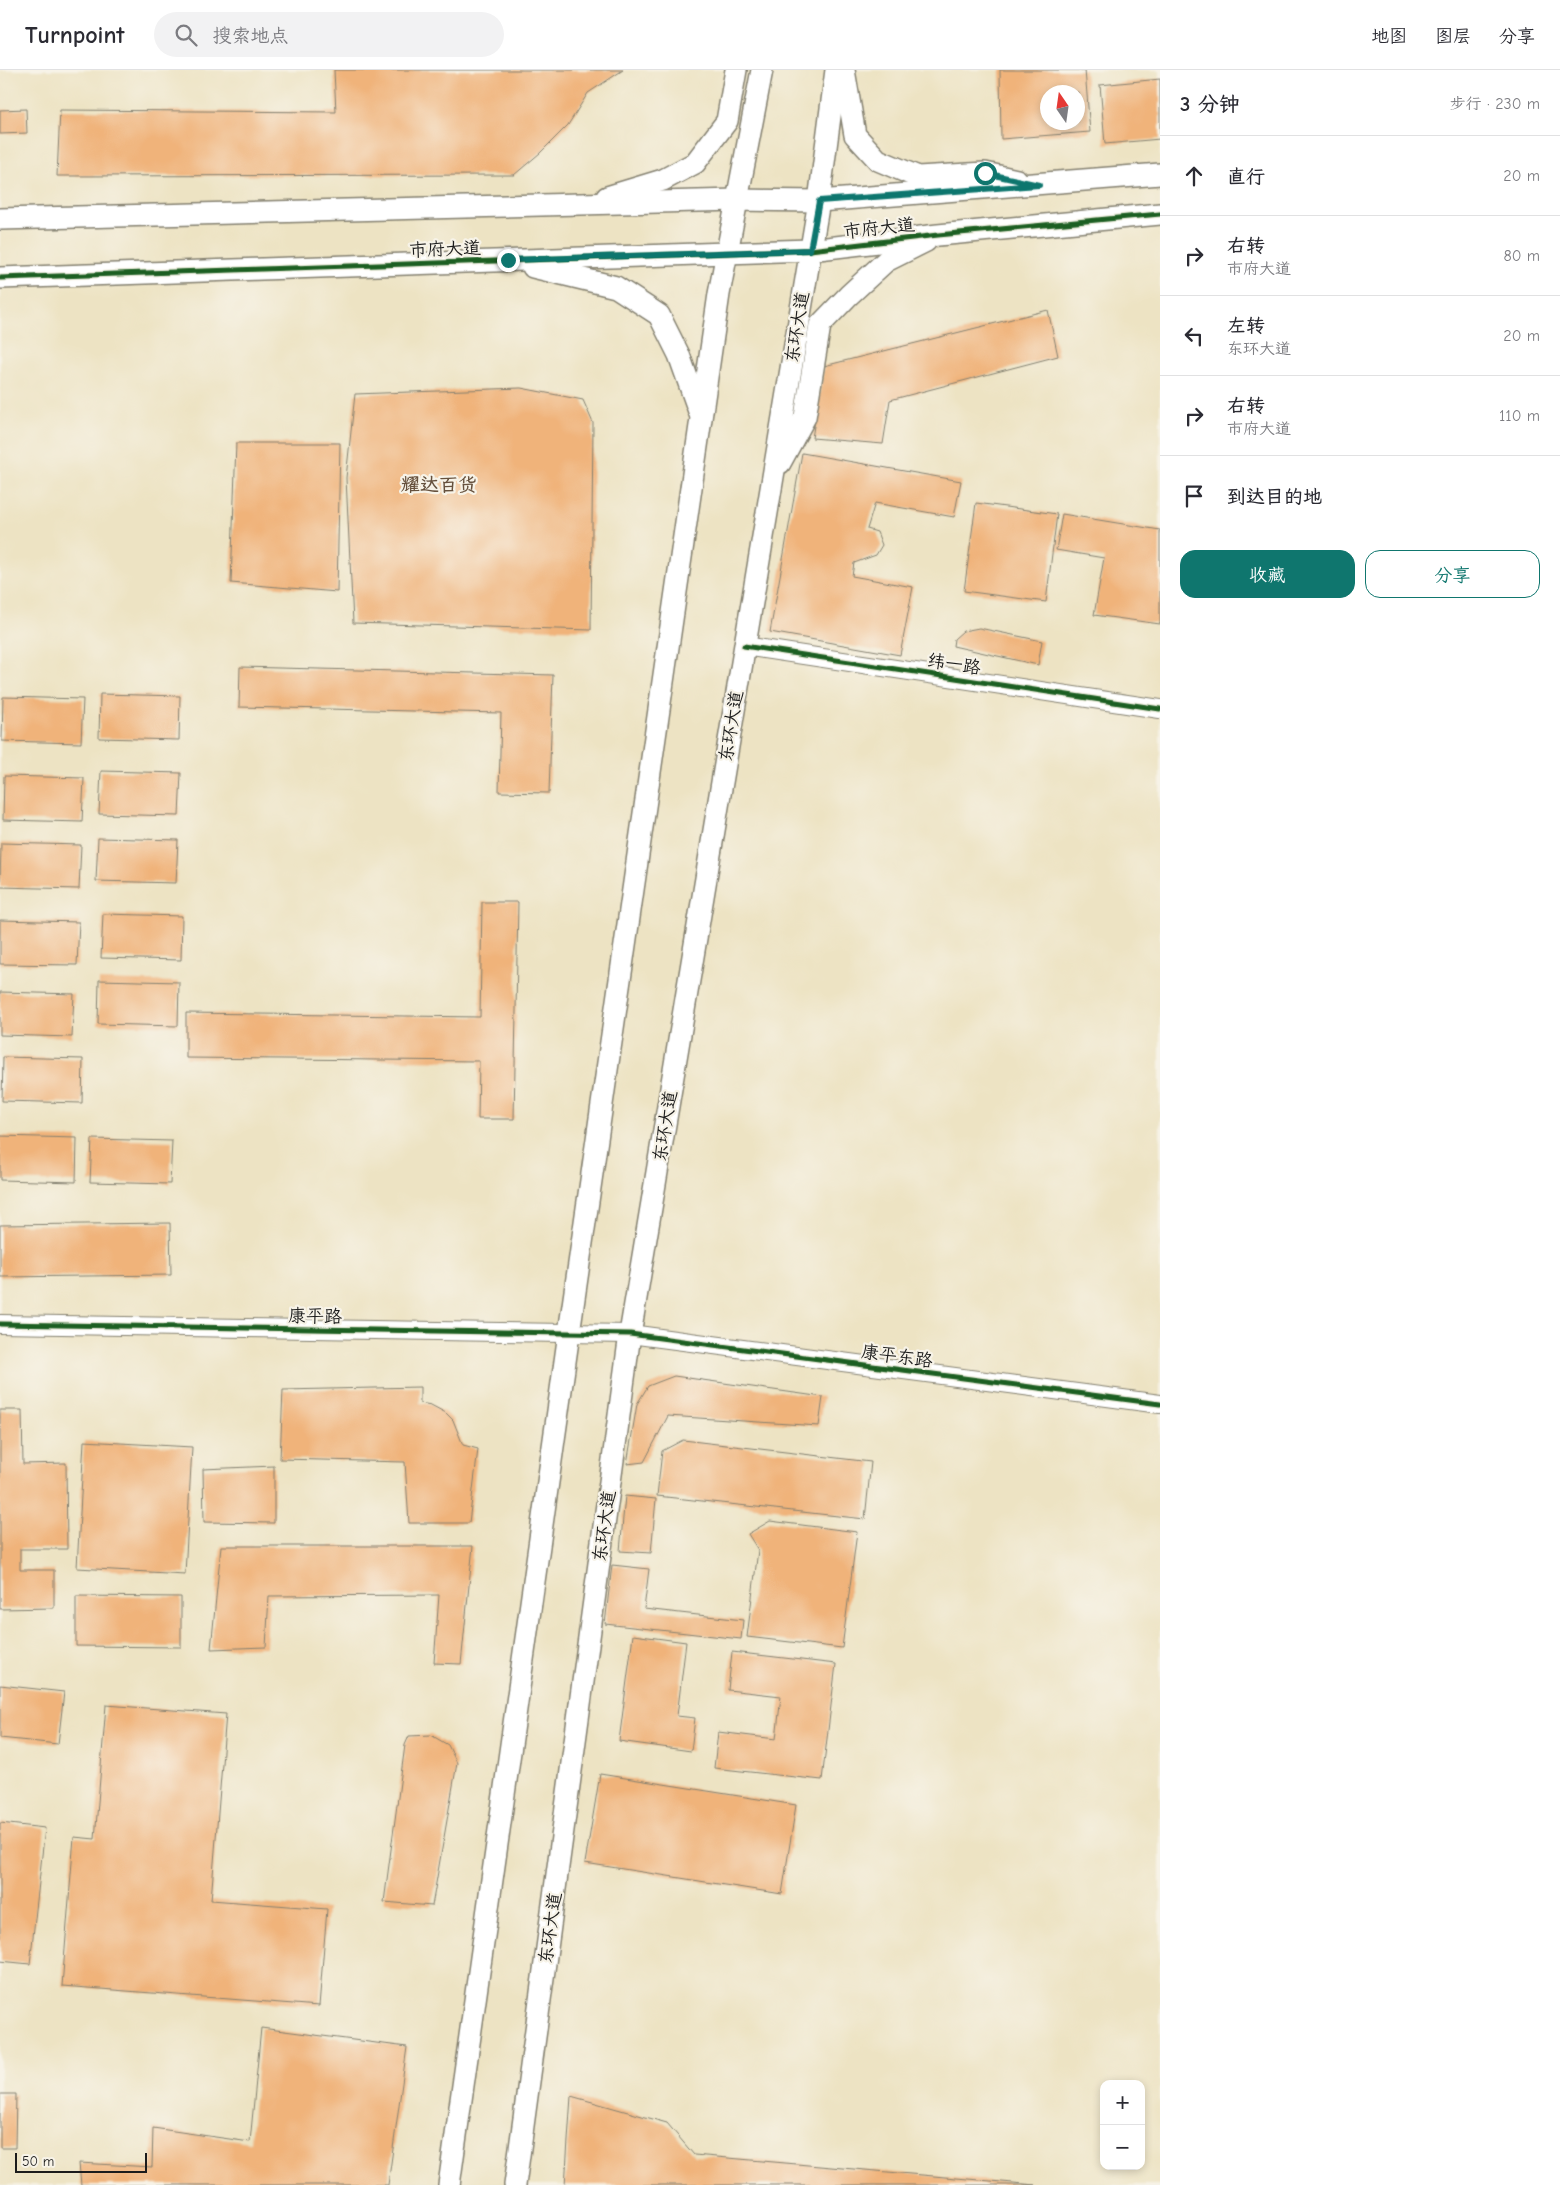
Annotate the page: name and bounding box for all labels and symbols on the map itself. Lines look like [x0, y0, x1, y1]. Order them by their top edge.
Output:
north arrow [1040, 85, 1085, 130]
route start [974, 162, 997, 185]
street label: 市府大道 [842, 214, 916, 243]
street label: 市府大道 [409, 238, 481, 261]
route end [497, 249, 520, 272]
street label: 东环大道 [781, 290, 813, 364]
district label: 耀达百货 [401, 474, 477, 496]
street label: 纬一路 [926, 650, 982, 679]
street label: 东环大道 [715, 689, 747, 763]
street label: 东环大道 [649, 1089, 681, 1163]
street label: 康平路 [288, 1306, 342, 1327]
street label: 康平东路 [860, 1341, 934, 1372]
street label: 东环大道 [589, 1489, 620, 1563]
street label: 东环大道 [535, 1891, 566, 1965]
scale bar [15, 2150, 148, 2173]

